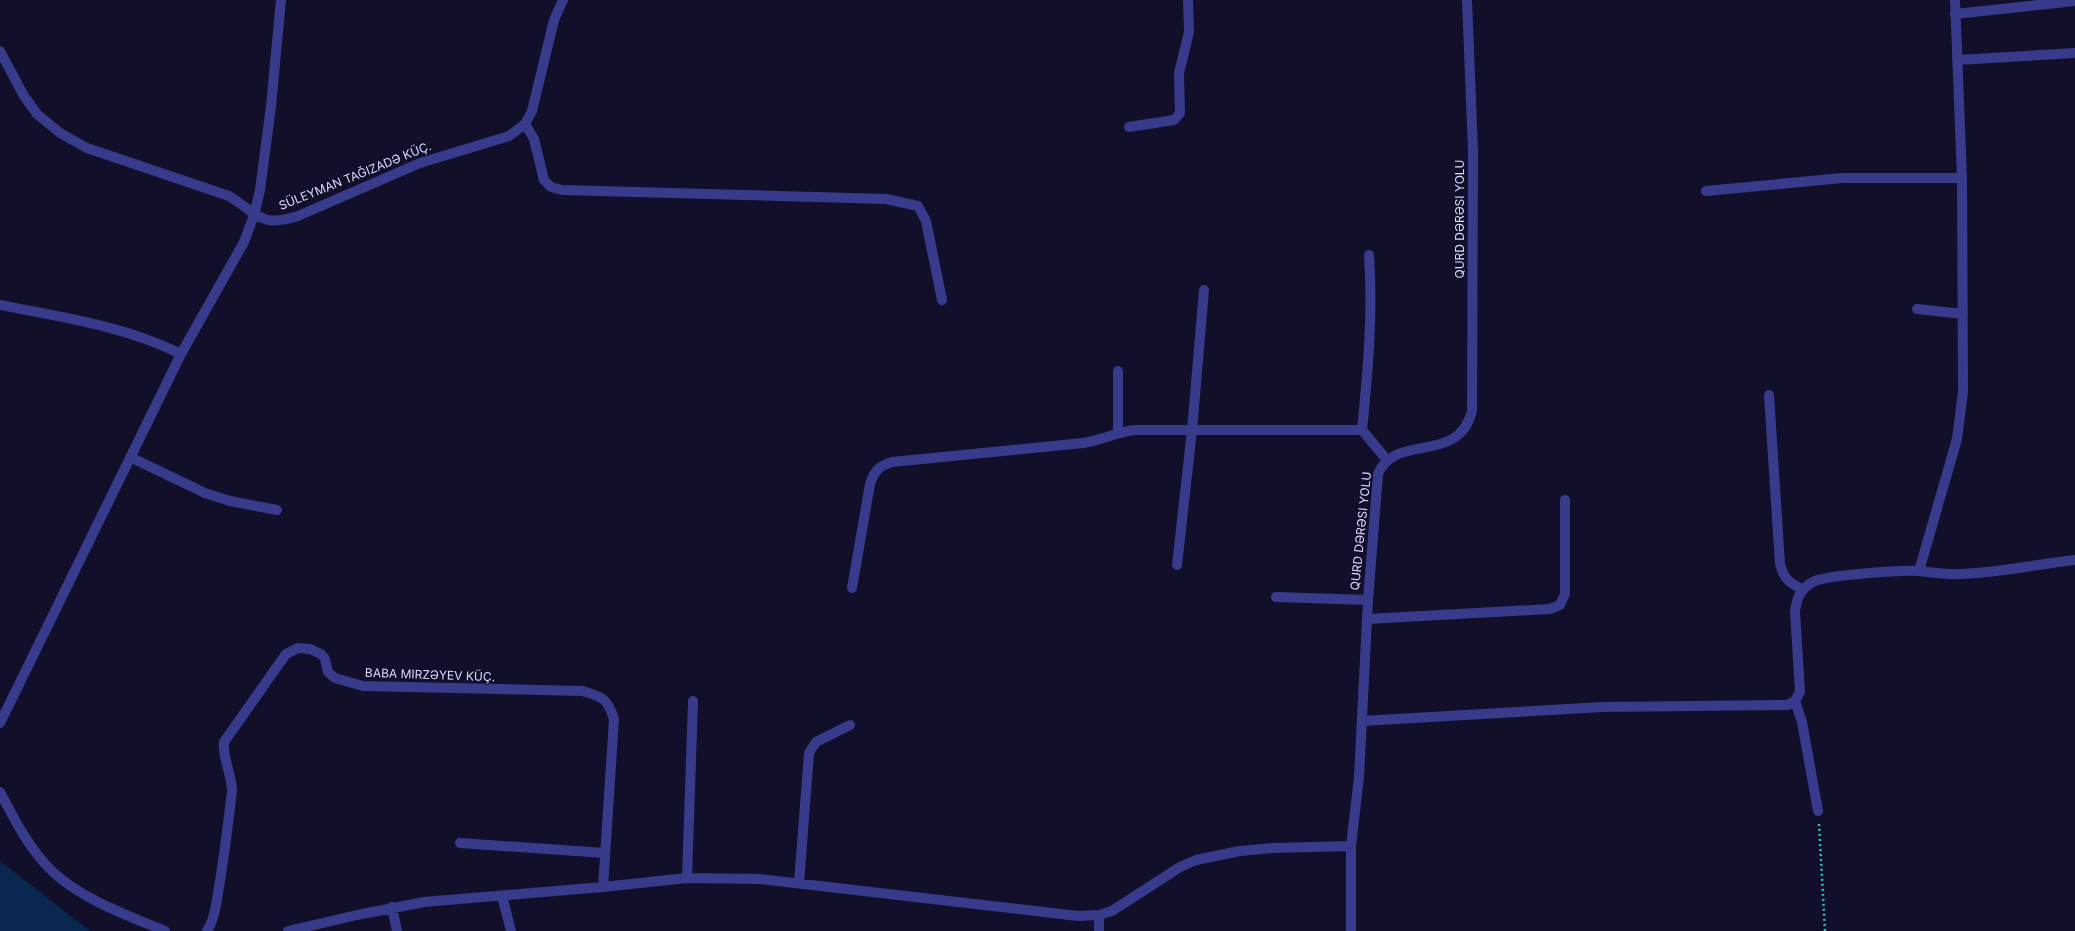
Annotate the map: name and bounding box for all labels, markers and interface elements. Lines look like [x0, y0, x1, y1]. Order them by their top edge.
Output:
street label: SÜLEYMAN TAĞIZADƏ KÜÇ. [276, 138, 433, 213]
street label: QURD DƏRƏSI YOLU [1452, 159, 1467, 279]
street label: QURD DƏRƏSI YOLU [1347, 471, 1374, 591]
street label: BABA MIRZƏYEV KÜÇ. [365, 665, 495, 684]

